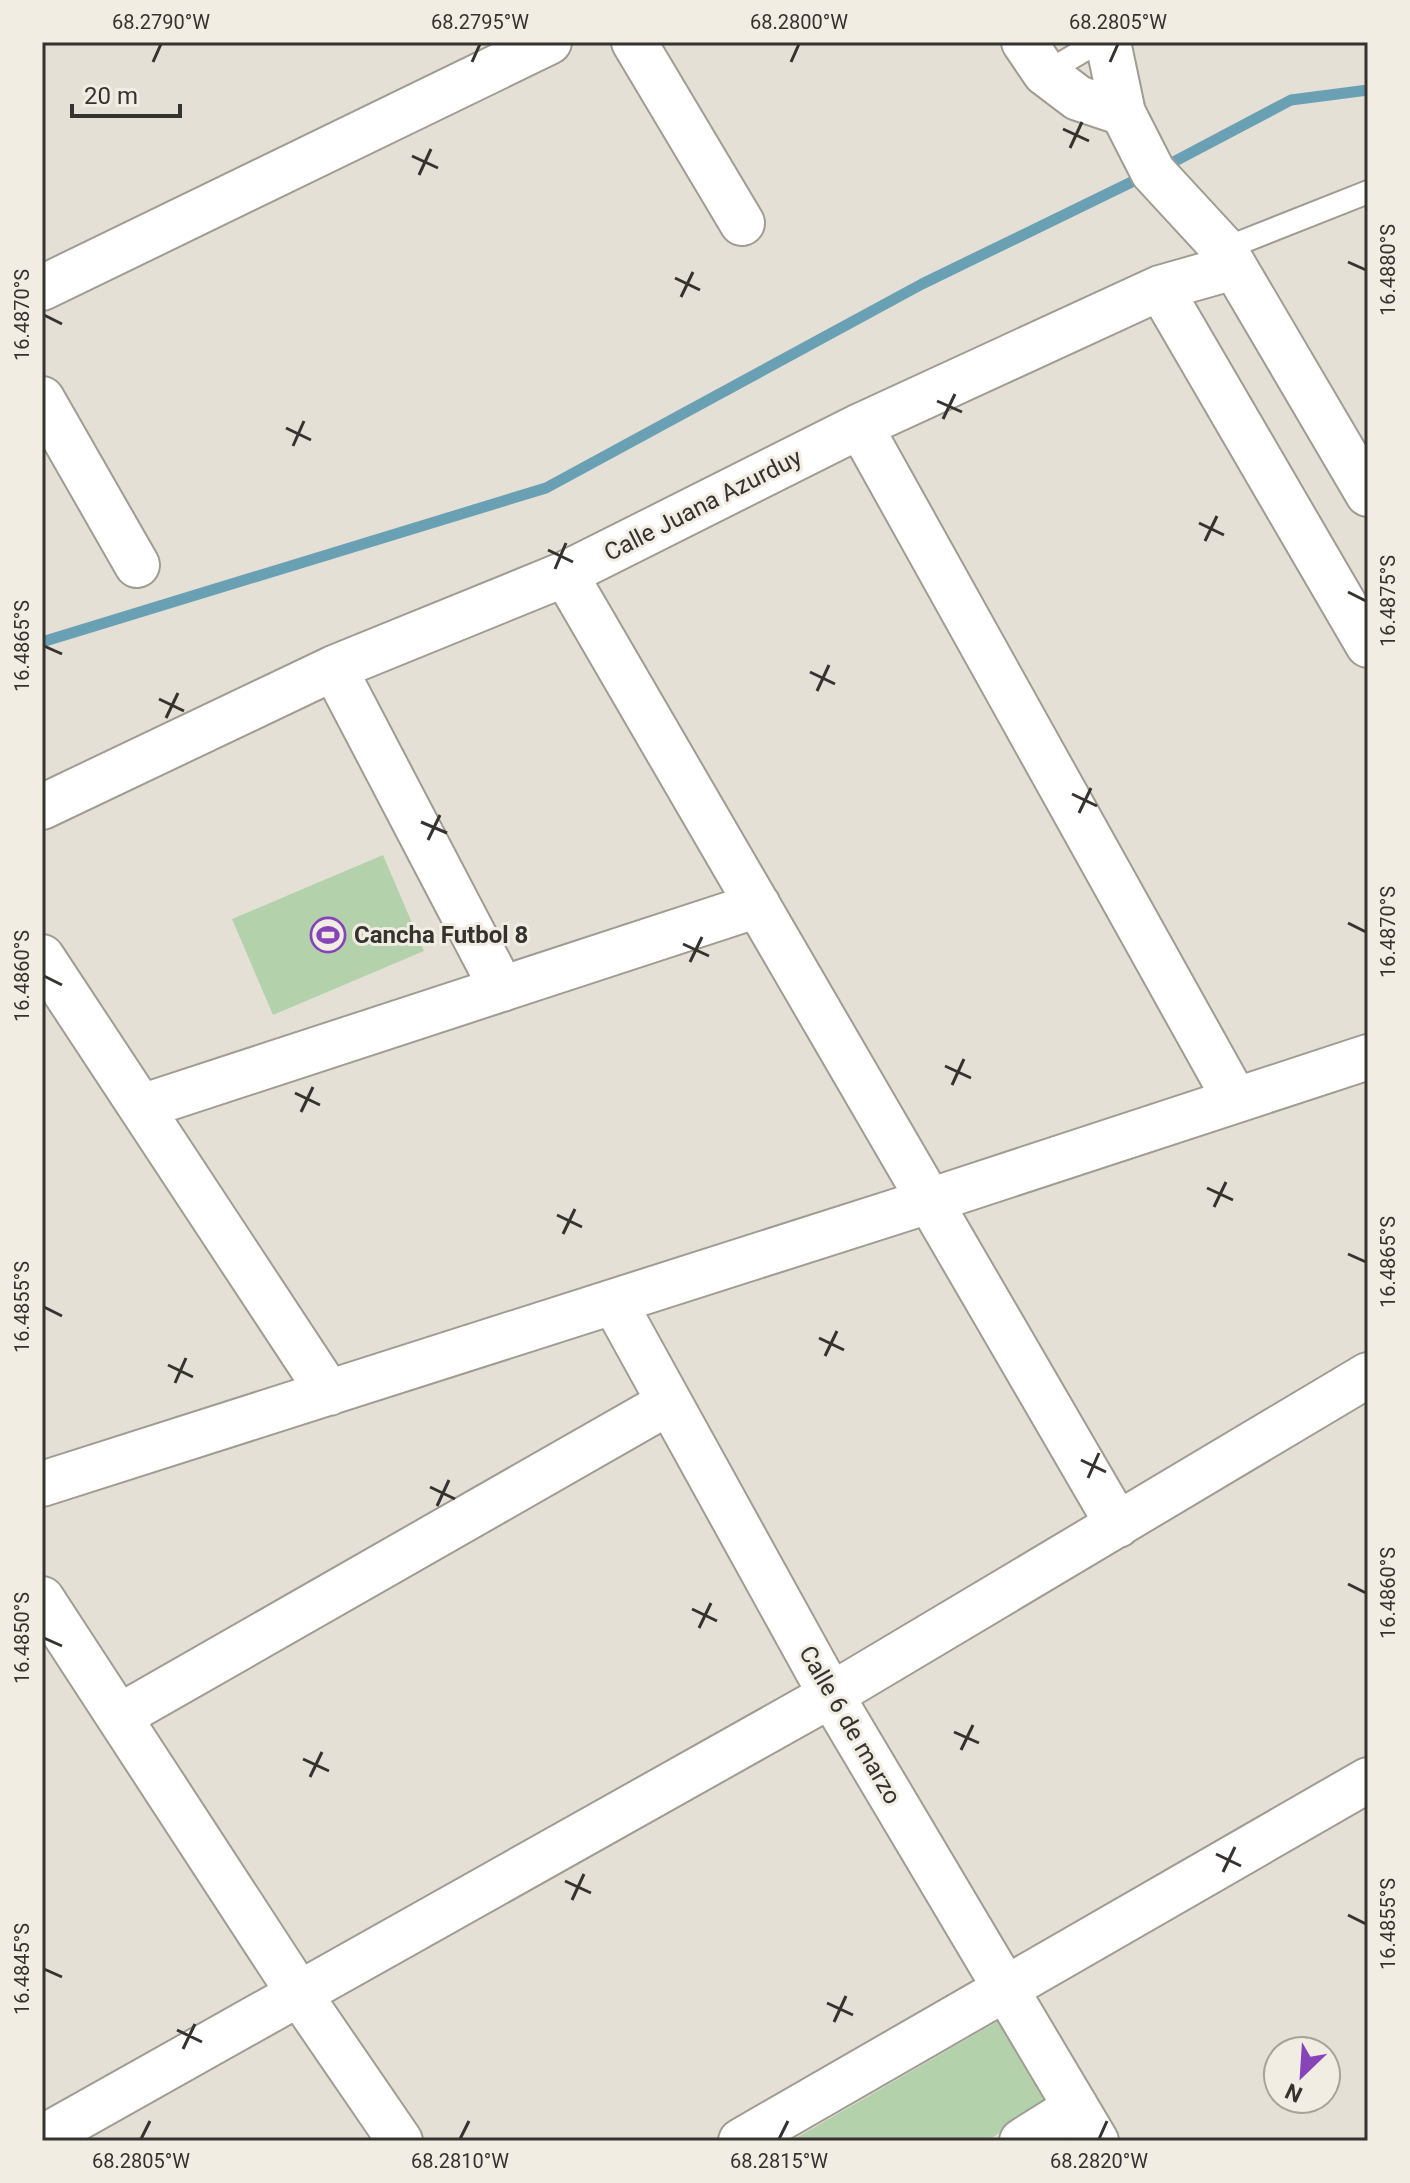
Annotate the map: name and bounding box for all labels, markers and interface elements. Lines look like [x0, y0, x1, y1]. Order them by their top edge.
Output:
text: 68.2790°W [112, 10, 210, 34]
text: 68.2795°W [431, 10, 529, 34]
text: 68.2800°W [750, 10, 848, 34]
text: 68.2805°W [1069, 10, 1167, 34]
scale bar [72, 68, 180, 118]
text: 20 m [84, 82, 138, 110]
text: 16.4880°S [1376, 224, 1400, 316]
text: 16.4870°S [10, 269, 34, 361]
street label: Calle Juana Azurduy [600, 443, 807, 567]
text: 16.4875°S [1376, 555, 1400, 647]
text: 16.4865°S [10, 600, 34, 692]
text: 16.4870°S [1376, 886, 1400, 978]
sports icon: Cancha Futbol 8 [309, 916, 347, 954]
place label: Cancha Futbol 8 [354, 921, 528, 949]
text: 16.4860°S [10, 930, 34, 1022]
text: 16.4865°S [1376, 1216, 1400, 1308]
text: 16.4855°S [10, 1261, 34, 1353]
text: 16.4860°S [1376, 1547, 1400, 1639]
text: 16.4850°S [10, 1592, 34, 1684]
street label: Calle 6 de marzo [793, 1641, 907, 1809]
text: 16.4855°S [1376, 1878, 1400, 1970]
text: 16.4845°S [10, 1923, 34, 2015]
north arrow [1262, 2035, 1342, 2115]
text: N [1281, 2078, 1306, 2107]
text: 68.2805°W [92, 2149, 190, 2173]
text: 68.2810°W [411, 2149, 509, 2173]
text: 68.2815°W [730, 2149, 828, 2173]
text: 68.2820°W [1050, 2149, 1148, 2173]

